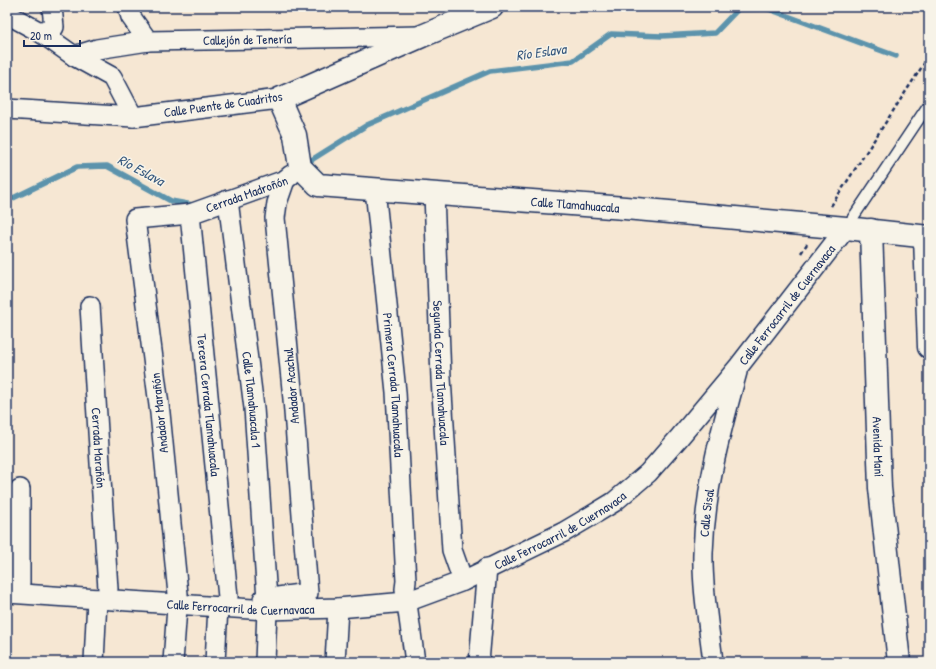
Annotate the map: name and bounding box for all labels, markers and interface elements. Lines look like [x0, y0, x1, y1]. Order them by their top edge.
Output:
scale bar [24, 22, 80, 48]
text: 20 m [30, 27, 52, 44]
street label: Callejón de Tenería [203, 29, 292, 49]
water label: Río Eslava [515, 38, 569, 64]
street label: Calle Puente de Cuadritos [163, 87, 283, 121]
water label: Río Eslava [115, 149, 169, 190]
street label: Cerrada Madroñón [203, 171, 290, 217]
street label: Calle Tlamahuacala [530, 192, 620, 217]
street label: Calle Ferrocarril de Cuernavaca [734, 241, 839, 369]
street label: Segunda Cerrada Tlamahuacala [429, 300, 454, 446]
street label: Primera Cerrada Tlamahuacala [379, 312, 408, 458]
street label: Tercera Cerrada Tlamahuacala [193, 333, 225, 477]
street label: Andador Acachul [279, 347, 303, 425]
street label: Calle Tlamahuacala 1 [238, 350, 266, 449]
street label: Andador Marañón [146, 372, 172, 454]
street label: Cerrada Marañón [87, 407, 111, 489]
street label: Avenida Maní [869, 416, 889, 477]
street label: Calle Ferrocarril de Cuernavaca [491, 487, 630, 574]
street label: Calle Sisal [695, 487, 718, 537]
street label: Calle Ferrocarril de Cuernavaca [166, 594, 315, 619]

